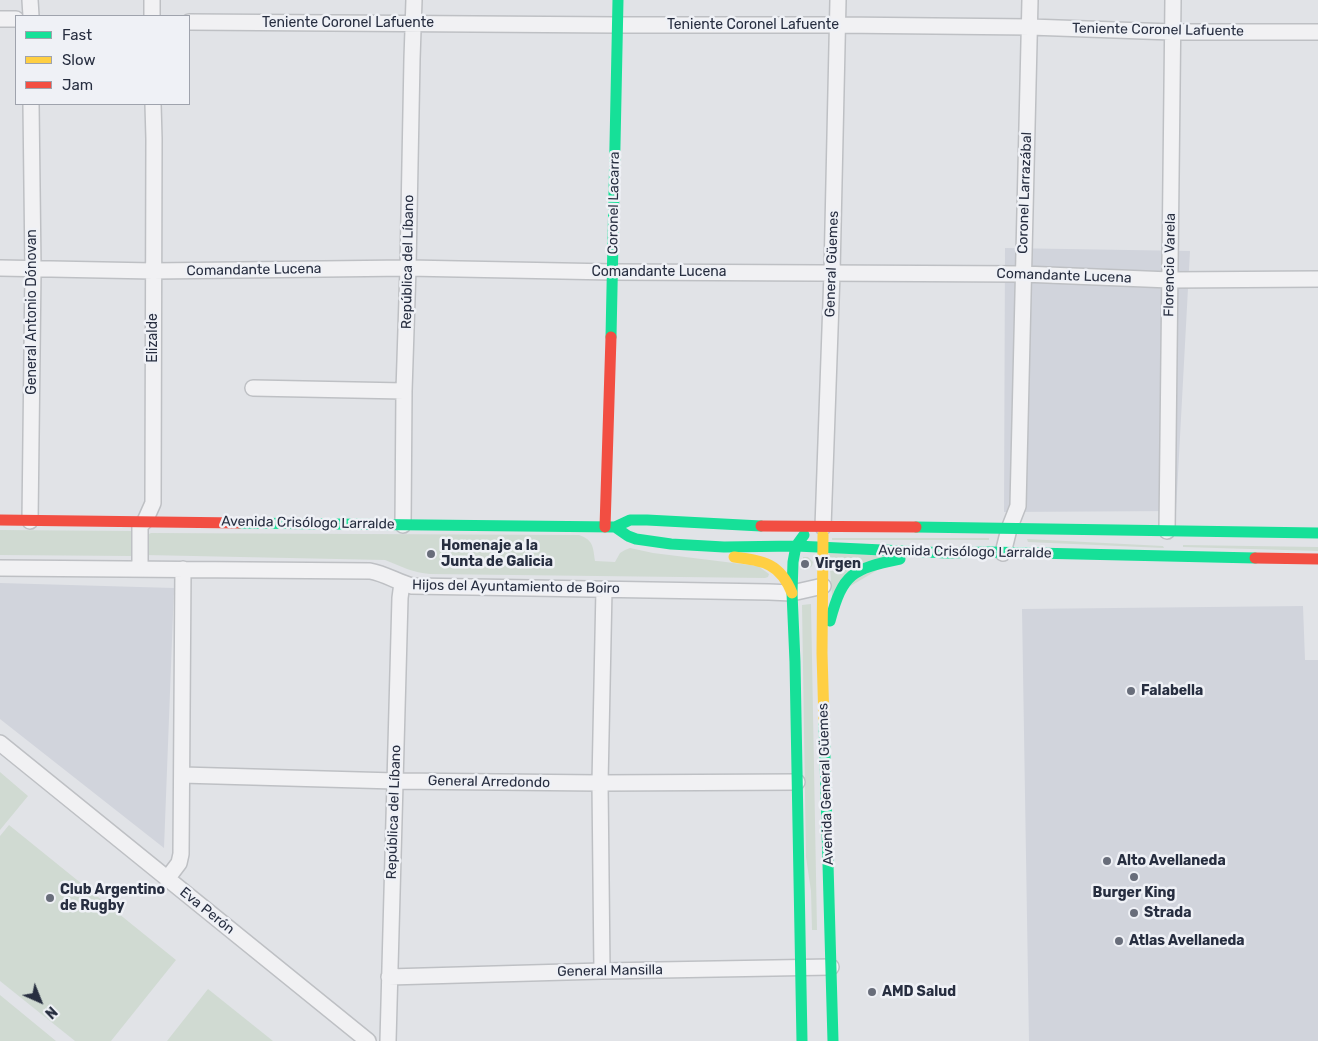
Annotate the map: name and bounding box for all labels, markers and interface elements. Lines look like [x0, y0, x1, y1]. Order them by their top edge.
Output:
legend [15, 15, 190, 105]
street label: Teniente Coronel Lafuente [262, 15, 434, 31]
street label: Teniente Coronel Lafuente [667, 17, 839, 33]
street label: Teniente Coronel Lafuente [1072, 20, 1244, 40]
text: Fast [62, 26, 92, 44]
text: Slow [62, 51, 95, 69]
text: Jam [62, 76, 93, 94]
street label: Coronel Larrazábal [1014, 132, 1036, 254]
street label: Coronel Lacarra [605, 151, 623, 255]
street label: República del Líbano [398, 195, 418, 329]
street label: General Güemes [822, 210, 842, 318]
street label: Florencio Varela [1161, 213, 1179, 317]
street label: General Antonio Dónovan [24, 229, 40, 395]
street label: Comandante Lucena [186, 260, 322, 280]
street label: Comandante Lucena [591, 264, 727, 280]
street label: Comandante Lucena [996, 265, 1132, 287]
street label: Elizalde [145, 313, 161, 363]
street label: Avenida Crisólogo Larralde [221, 513, 395, 533]
place label: Homenaje a la Junta de Galicia [441, 538, 553, 570]
street label: Avenida Crisólogo Larralde [878, 542, 1052, 562]
marker: Homenaje a la Junta de Galicia [425, 548, 437, 560]
place label: Virgen [815, 556, 861, 572]
marker: Virgen [799, 558, 811, 570]
street label: Hijos del Ayuntamiento de Boiro [412, 577, 620, 597]
place label: Falabella [1141, 683, 1203, 699]
marker: Falabella [1125, 685, 1137, 697]
street label: Avenida General Güemes [815, 703, 837, 865]
street label: República del Líbano [383, 744, 405, 880]
street label: General Arredondo [428, 773, 550, 791]
place label: Alto Avellaneda [1117, 853, 1226, 869]
marker: Alto Avellaneda [1101, 855, 1113, 867]
marker: Burger King [1128, 871, 1140, 883]
place label: Club Argentino de Rugby [60, 882, 165, 914]
street label: Eva Perón [176, 884, 238, 938]
place label: Burger King [1093, 885, 1175, 901]
marker: Club Argentino de Rugby [44, 892, 56, 904]
place label: Strada [1144, 905, 1191, 921]
marker: Strada [1128, 907, 1140, 919]
place label: Atlas Avellaneda [1129, 933, 1245, 949]
marker: Atlas Avellaneda [1113, 935, 1125, 947]
street label: General Mansilla [557, 962, 663, 980]
north arrow [15, 976, 65, 1026]
place label: AMD Salud [882, 984, 956, 1000]
marker: AMD Salud [866, 986, 878, 998]
text: N [41, 1003, 60, 1022]

